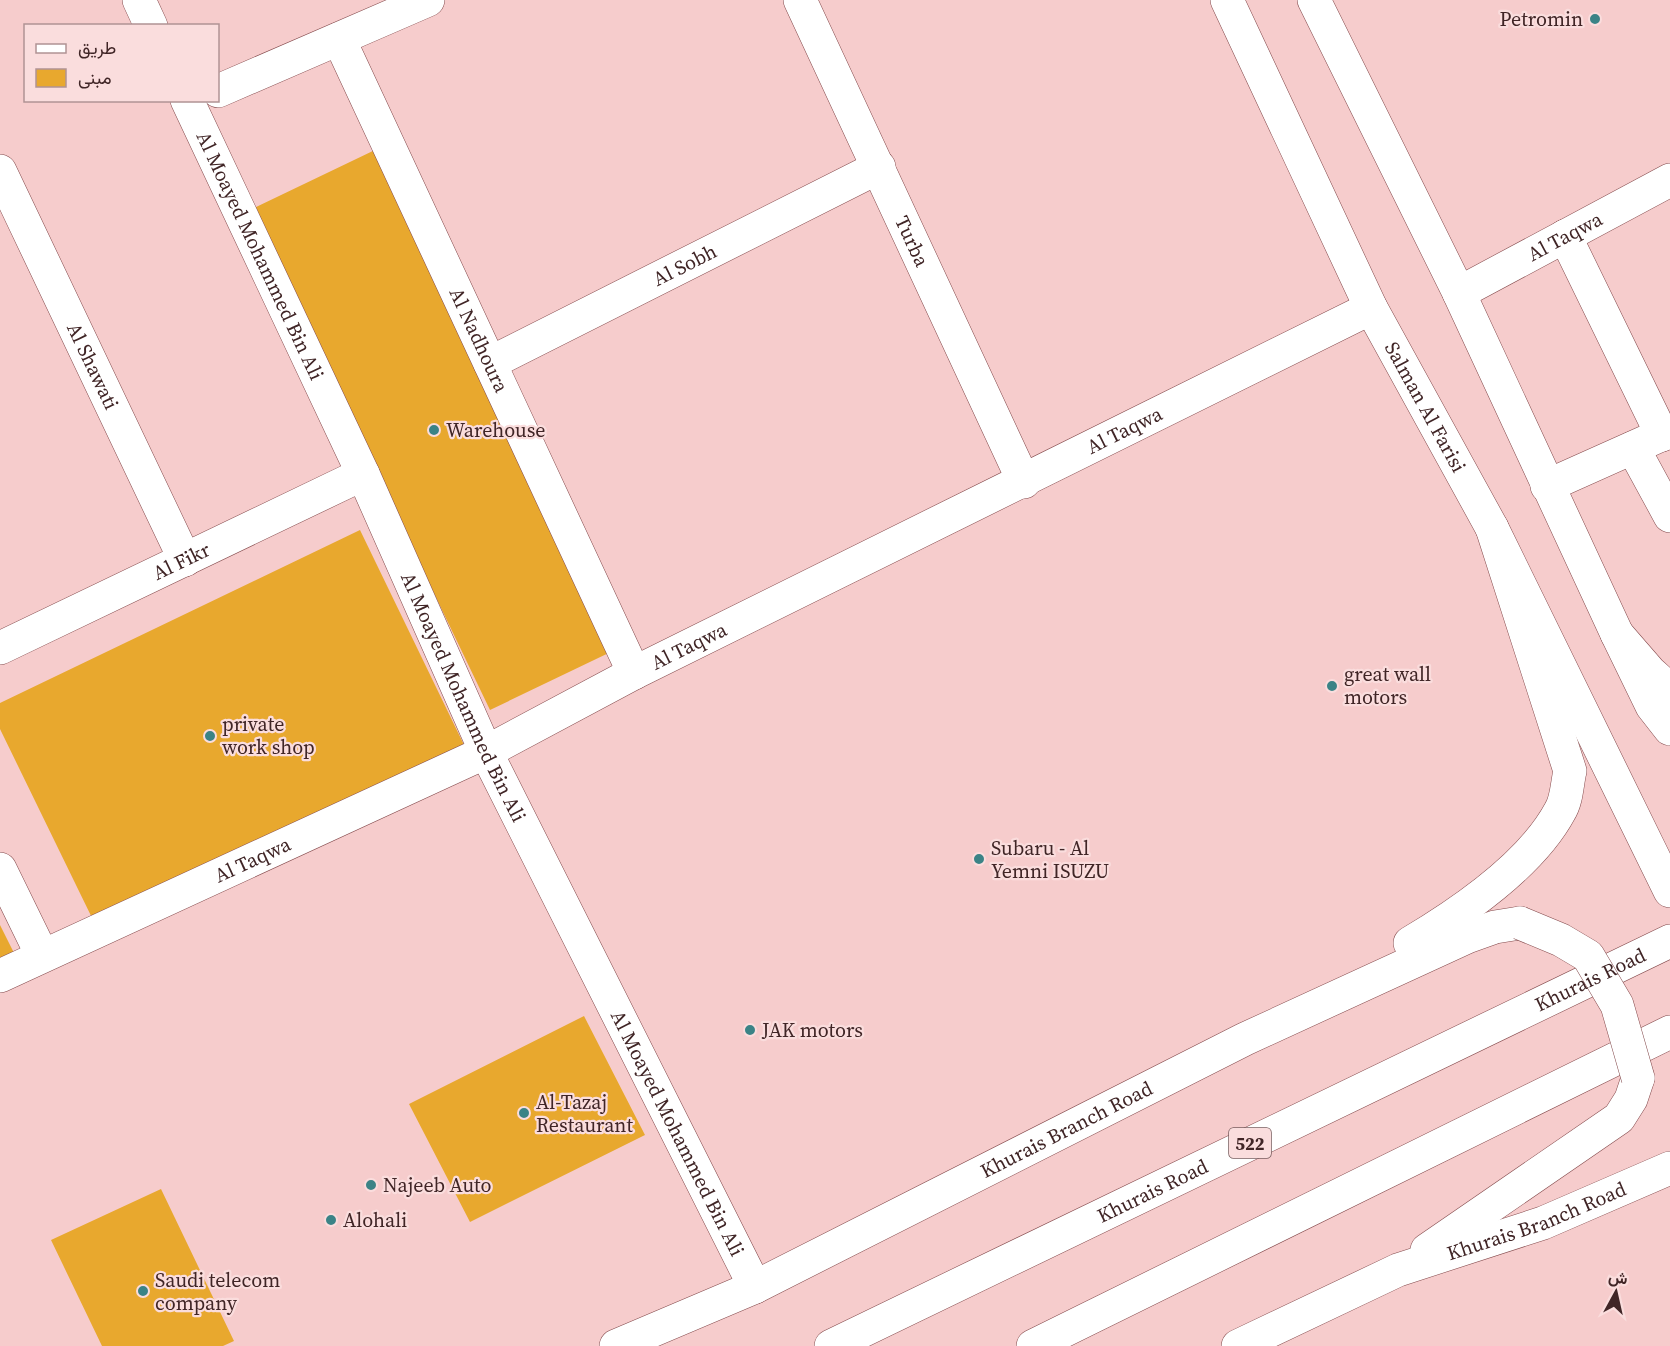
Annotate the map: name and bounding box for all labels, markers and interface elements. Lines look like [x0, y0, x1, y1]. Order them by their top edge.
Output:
place label: Petromin [1500, 5, 1583, 33]
marker: Petromin [1588, 12, 1602, 26]
legend [24, 24, 219, 102]
text: طريق [78, 35, 116, 60]
text: مبنى [78, 65, 112, 90]
street label: Al Moayed Mohammed Bin Ali [190, 127, 331, 385]
street label: Al Taqwa [1522, 204, 1608, 268]
street label: Turba [888, 211, 936, 272]
street label: Al Sobh [648, 237, 721, 293]
street label: Al Nadhoura [443, 283, 516, 398]
street label: Al Shawati [60, 318, 125, 414]
street label: Salman Al Farisi [1378, 337, 1473, 477]
street label: Al Taqwa [1082, 399, 1168, 461]
place label: Warehouse [446, 416, 546, 444]
marker: Warehouse [427, 423, 441, 437]
street label: Al Fikr [148, 535, 215, 587]
street label: Al Moayed Mohammed Bin Ali [394, 568, 533, 827]
street label: Al Taqwa [646, 615, 732, 676]
place label: great wall motors [1344, 660, 1431, 711]
marker: great wall motors [1325, 679, 1339, 693]
place label: private work shop [222, 710, 315, 761]
marker: private work shop [203, 729, 217, 743]
street label: Al Taqwa [210, 830, 296, 889]
place label: Subaru - Al Yemni ISUZU [991, 834, 1109, 885]
marker: Subaru - Al Yemni ISUZU [972, 852, 986, 866]
street label: Khurais Road [1530, 941, 1651, 1018]
street label: Al Moayed Mohammed Bin Ali [604, 1005, 751, 1261]
place label: JAK motors [761, 1016, 863, 1044]
marker: JAK motors [743, 1023, 757, 1037]
street label: Khurais Branch Road [976, 1074, 1158, 1185]
place label: Al-Tazaj Restaurant [536, 1088, 633, 1139]
marker: Al-Tazaj Restaurant [517, 1106, 531, 1120]
road number: 522 [1229, 1128, 1271, 1158]
street label: Khurais Road [1092, 1152, 1213, 1230]
place label: Najeeb Auto [383, 1171, 492, 1199]
street label: Khurais Branch Road [1443, 1174, 1631, 1267]
marker: Najeeb Auto [364, 1178, 378, 1192]
place label: Alohali [343, 1206, 407, 1234]
marker: Alohali [324, 1213, 338, 1227]
north arrow [1586, 1262, 1646, 1322]
text: ش [1607, 1265, 1629, 1289]
place label: Saudi telecom company [155, 1266, 280, 1317]
marker: Saudi telecom company [136, 1284, 150, 1298]

